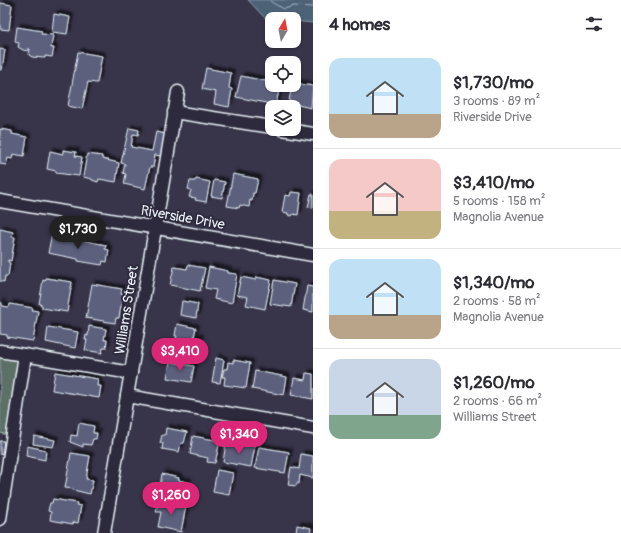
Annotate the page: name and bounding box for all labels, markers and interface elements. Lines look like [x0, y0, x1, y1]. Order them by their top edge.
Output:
north arrow [265, 12, 301, 48]
map controls [265, 12, 301, 136]
icon: filters [583, 13, 605, 35]
text: 4 homes [329, 14, 390, 35]
button: locate [265, 56, 301, 92]
text: $1,730/mo [453, 72, 534, 93]
icon: home [361, 74, 409, 122]
text: 3 rooms · 89 m² [453, 93, 540, 109]
button: layers [265, 100, 301, 136]
text: Riverside Drive [453, 109, 532, 125]
text: $3,410/mo [453, 172, 534, 193]
icon: home [361, 175, 409, 223]
text: 5 rooms · 158 m² [453, 193, 545, 209]
street label: Riverside Drive [140, 202, 226, 233]
text: Magnolia Avenue [453, 209, 544, 225]
pin: $1,730 [45, 216, 111, 250]
text: $1,730 [59, 221, 97, 237]
street label: Williams Street [111, 264, 142, 356]
text: $1,340/mo [453, 272, 534, 293]
icon: home [361, 275, 409, 323]
text: 2 rooms · 58 m² [453, 293, 540, 309]
text: Magnolia Avenue [453, 309, 544, 325]
pin: $3,410 [147, 338, 213, 372]
text: $3,410 [160, 343, 200, 359]
text: $1,260/mo [453, 372, 535, 393]
icon: home [361, 375, 409, 423]
text: 2 rooms · 66 m² [453, 393, 542, 409]
text: Williams Street [453, 409, 536, 425]
pin: $1,340 [206, 421, 272, 455]
text: $1,340 [219, 426, 259, 442]
pin: $1,260 [138, 482, 204, 516]
text: $1,260 [151, 487, 191, 503]

